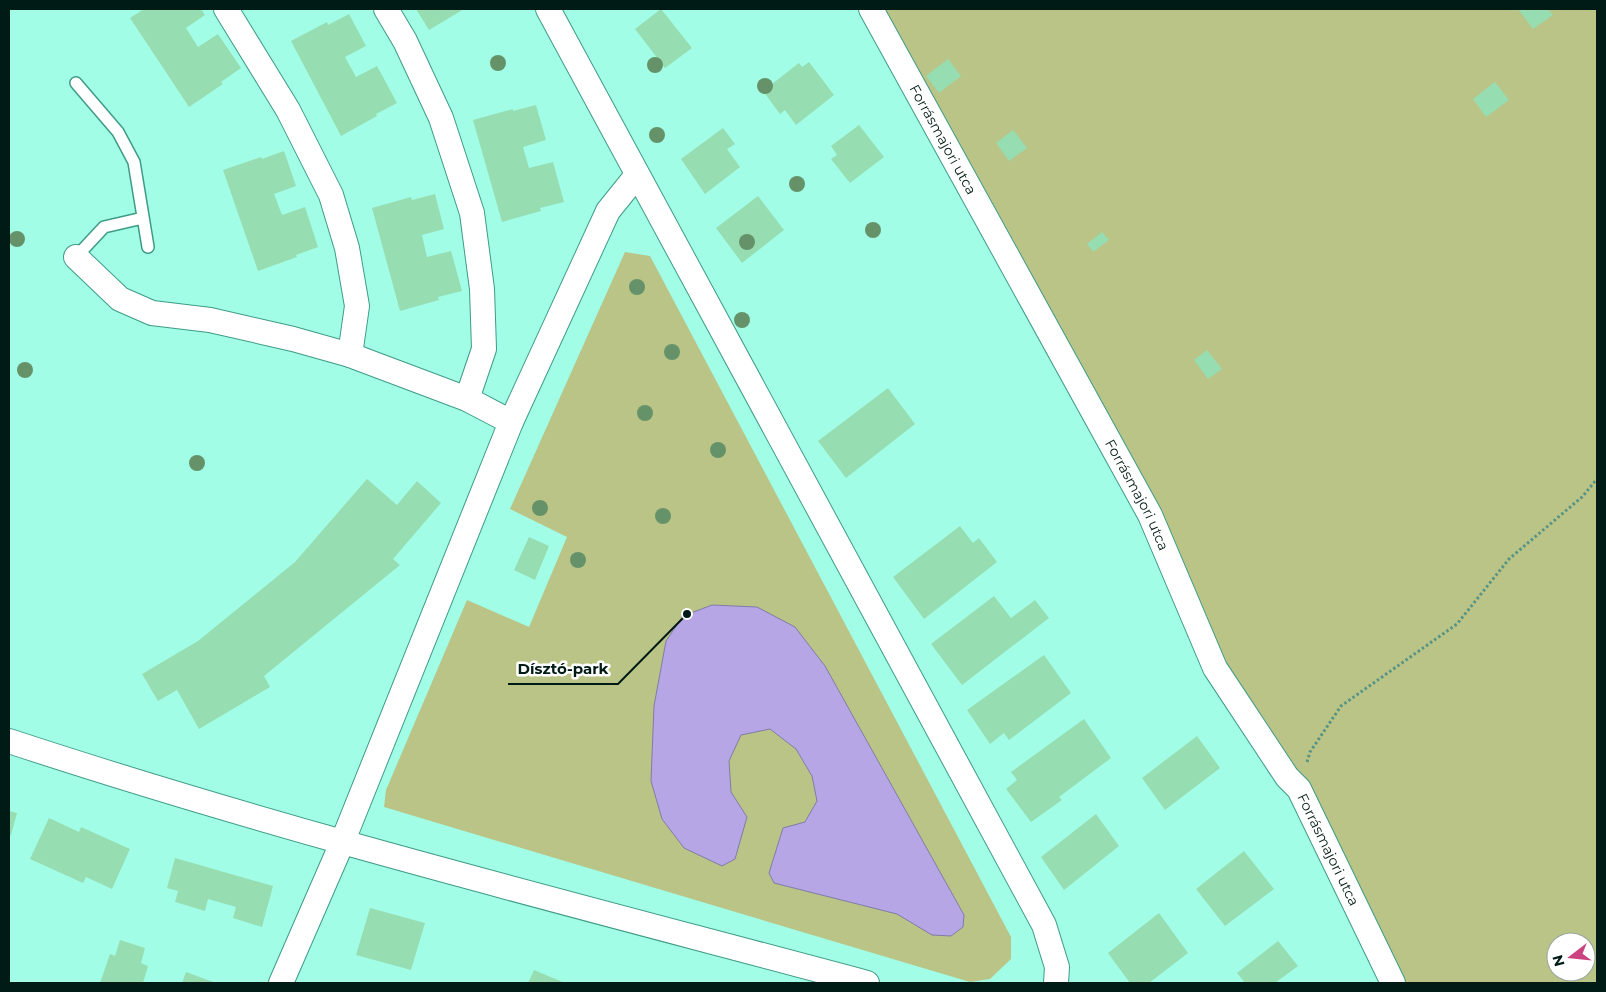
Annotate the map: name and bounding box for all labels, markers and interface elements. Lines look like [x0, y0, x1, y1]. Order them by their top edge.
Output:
street label: Forrásmajori utca [905, 81, 980, 198]
street label: Forrásmajori utca [1101, 436, 1173, 553]
callout: Dísztó-park [508, 654, 618, 684]
text: Dísztó-park [518, 659, 609, 678]
street label: Forrásmajori utca [1293, 790, 1363, 909]
north arrow [1546, 932, 1596, 982]
text: N [1548, 953, 1569, 969]

